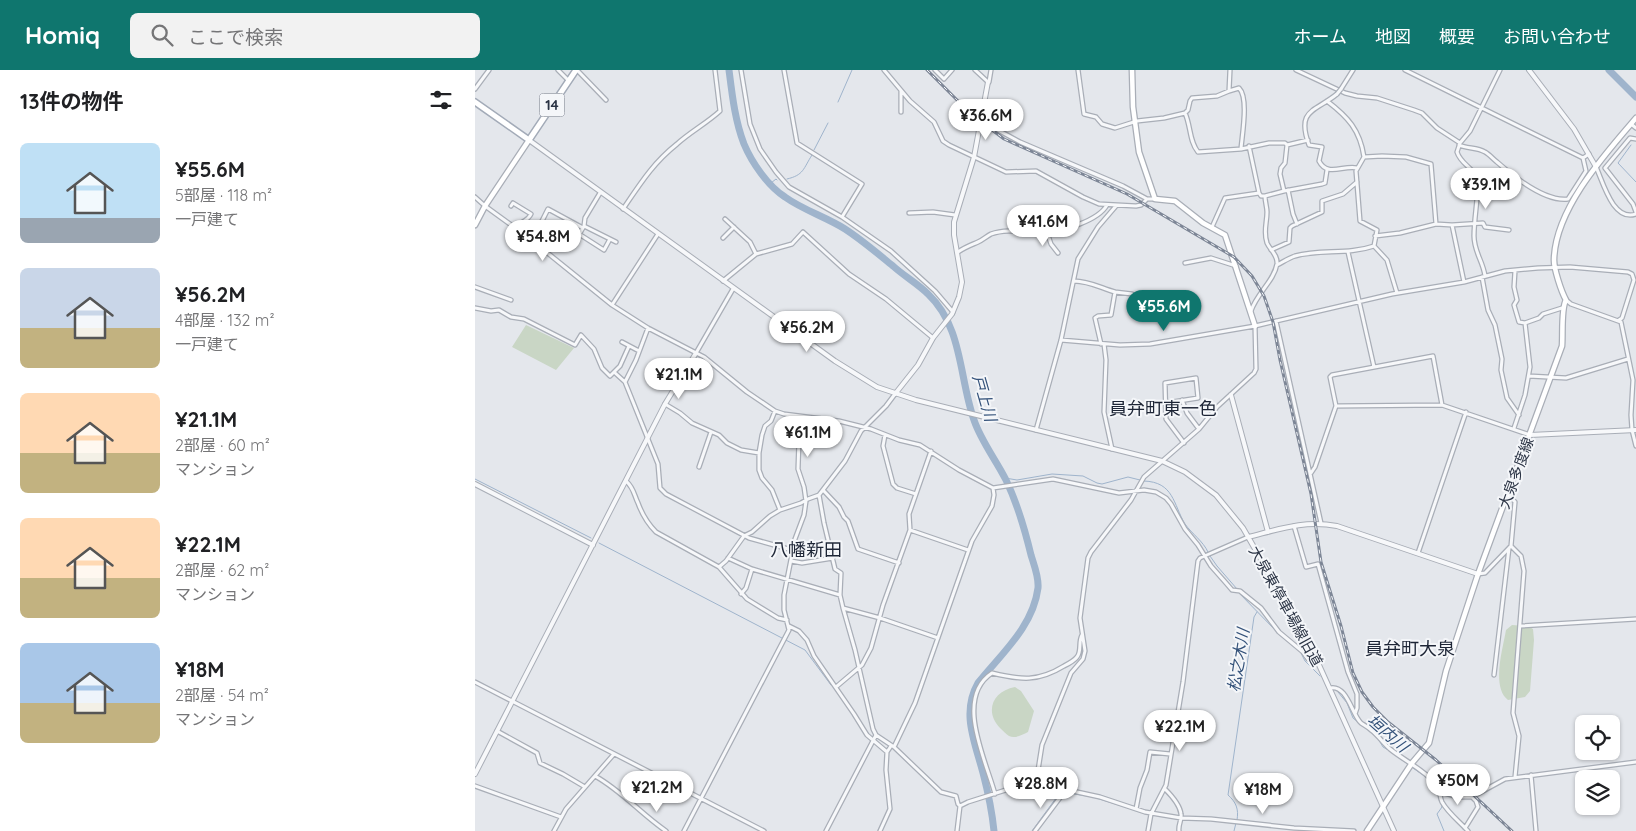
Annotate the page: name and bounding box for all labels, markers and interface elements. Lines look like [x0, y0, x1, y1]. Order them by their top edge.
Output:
search box [130, 13, 480, 58]
text: Homiq [25, 20, 100, 50]
icon: search [148, 21, 176, 49]
text: ここで検索 [188, 25, 283, 49]
text: ホーム [1294, 25, 1347, 48]
text: 地図 [1375, 25, 1411, 48]
text: 概要 [1439, 25, 1475, 48]
text: お問い合わせ [1503, 25, 1611, 48]
icon: filters [427, 86, 455, 114]
text: 13件の物件 [20, 88, 123, 114]
road number: 14 [539, 94, 565, 116]
pin: ¥36.6M [945, 98, 1027, 141]
text: ¥36.6M [960, 105, 1012, 125]
text: ¥55.6M [175, 156, 245, 182]
icon: home [60, 163, 120, 223]
pin: ¥39.1M [1445, 168, 1527, 210]
text: ¥39.1M [1461, 174, 1511, 194]
text: 5部屋 · 118 m² [175, 185, 272, 205]
pin: ¥41.6M [1002, 204, 1084, 247]
text: 一戸建て [175, 209, 239, 229]
text: ¥41.6M [1018, 211, 1068, 231]
pin: ¥54.8M [502, 220, 584, 262]
text: ¥54.8M [516, 226, 570, 246]
text: ¥56.2M [175, 281, 246, 307]
icon: home [60, 288, 120, 348]
pin: ¥55.6M [1123, 290, 1205, 332]
text: ¥55.6M [1137, 296, 1191, 316]
text: 4部屋 · 132 m² [175, 310, 275, 330]
pin: ¥56.2M [766, 310, 848, 353]
text: ¥56.2M [780, 317, 834, 337]
text: 一戸建て [175, 334, 239, 354]
pin: ¥21.1M [638, 358, 720, 400]
text: ¥21.1M [655, 364, 703, 384]
water label: 戸上川 [969, 372, 1002, 426]
district label: 員弁町東一色 [1109, 397, 1217, 420]
text: ¥21.1M [175, 406, 237, 432]
icon: home [60, 413, 120, 473]
pin: ¥61.1M [767, 416, 849, 458]
text: ¥61.1M [785, 422, 831, 442]
text: 2部屋 · 60 m² [175, 435, 270, 455]
street label: 大泉多度線 [1494, 435, 1538, 511]
text: マンション [175, 459, 255, 479]
text: ¥22.1M [175, 531, 241, 557]
icon: home [60, 538, 120, 598]
district label: 八幡新田 [770, 538, 842, 561]
street label: 大泉東停車場線旧道 [1245, 542, 1327, 670]
text: 2部屋 · 62 m² [175, 560, 269, 580]
text: マンション [175, 584, 255, 604]
water label: 松之木川 [1223, 625, 1253, 693]
district label: 員弁町大泉 [1365, 637, 1455, 660]
text: ¥18M [175, 656, 224, 682]
icon: home [60, 663, 120, 723]
text: 2部屋 · 54 m² [175, 685, 269, 705]
text: マンション [175, 709, 255, 729]
pin: ¥22.1M [1139, 710, 1221, 752]
water label: 垣内川 [1363, 710, 1414, 758]
map controls [1575, 715, 1620, 815]
button: locate [1575, 715, 1620, 760]
text: ¥22.1M [1155, 716, 1205, 736]
pin: ¥50M [1428, 764, 1488, 806]
pin: ¥28.8M [1000, 766, 1082, 809]
pin: ¥21.2M [616, 770, 698, 813]
text: ¥50M [1437, 770, 1479, 790]
button: layers [1575, 770, 1620, 815]
pin: ¥18M [1233, 772, 1293, 815]
text: ¥28.8M [1014, 773, 1068, 793]
text: ¥21.2M [631, 777, 683, 797]
text: ¥18M [1244, 779, 1282, 799]

